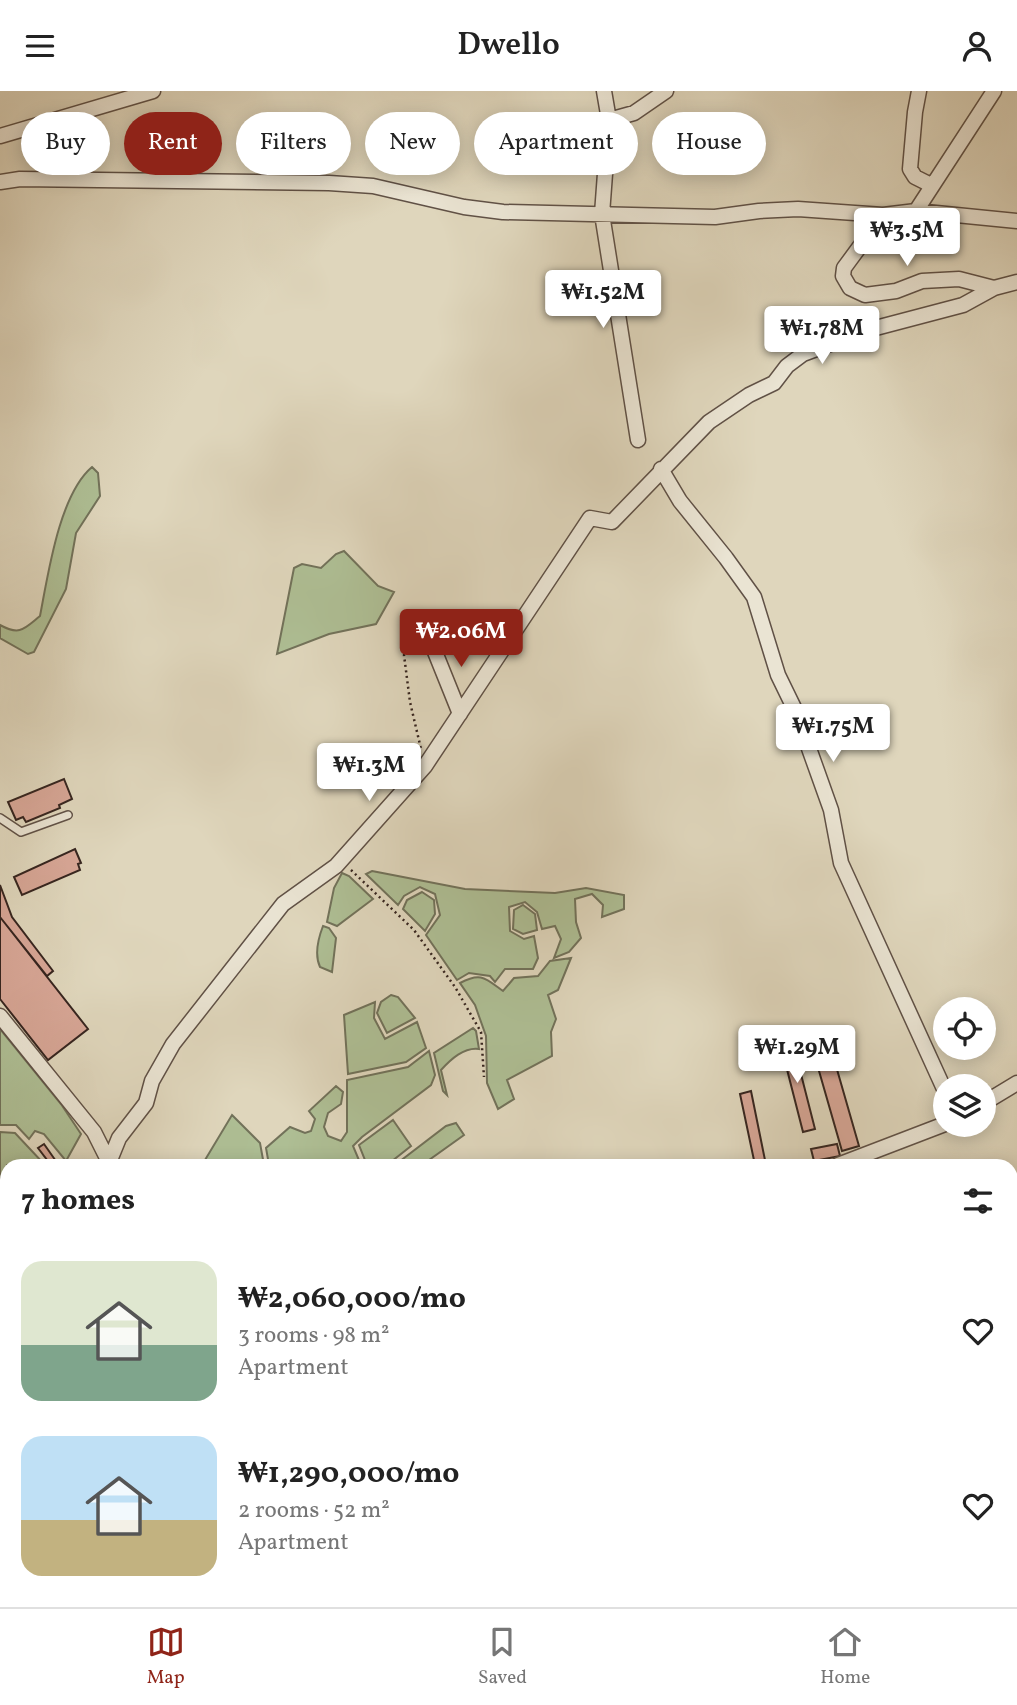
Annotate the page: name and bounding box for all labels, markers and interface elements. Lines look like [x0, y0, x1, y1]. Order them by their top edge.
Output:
text: Dwello [457, 24, 560, 68]
icon: menu [21, 27, 59, 65]
icon: person [958, 27, 996, 65]
chip: Buy [21, 112, 110, 175]
chip: Rent [124, 112, 222, 175]
chip: Filters [236, 112, 351, 175]
chip: New [365, 112, 460, 175]
chip: Apartment [474, 112, 638, 175]
chip: House [652, 112, 766, 175]
pin: ₩3.5M [858, 209, 956, 268]
text: ₩3.5M [870, 215, 944, 247]
pin: ₩1.52M [546, 271, 660, 330]
text: ₩1.52M [561, 277, 645, 309]
pin: ₩1.78M [765, 307, 879, 366]
text: ₩1.78M [780, 313, 864, 345]
pin: ₩2.06M [404, 609, 518, 669]
text: ₩2.06M [416, 616, 506, 648]
pin: ₩1.75M [776, 705, 890, 764]
text: ₩1.75M [792, 711, 874, 743]
pin: ₩1.3M [320, 743, 418, 803]
text: ₩1.3M [333, 750, 405, 782]
map controls [933, 997, 996, 1137]
button: locate [933, 997, 996, 1060]
pin: ₩1.29M [740, 1025, 854, 1085]
text: ₩1.29M [754, 1032, 840, 1064]
button: layers [933, 1074, 996, 1137]
text: 7 homes [21, 1180, 135, 1222]
icon: filters [959, 1182, 997, 1220]
text: ₩2,060,000/mo [238, 1278, 466, 1320]
icon: home [77, 1289, 161, 1373]
icon: heart [959, 1312, 997, 1350]
text: 3 rooms · 98 m² [238, 1320, 390, 1352]
text: Apartment [238, 1352, 349, 1384]
text: ₩1,290,000/mo [238, 1453, 459, 1495]
icon: home [77, 1464, 161, 1548]
icon: heart [959, 1487, 997, 1525]
text: 2 rooms · 52 m² [238, 1495, 390, 1527]
text: Apartment [238, 1527, 349, 1559]
tab: Map [147, 1623, 185, 1691]
tab: Saved [478, 1623, 527, 1691]
tab: Home [820, 1623, 870, 1691]

